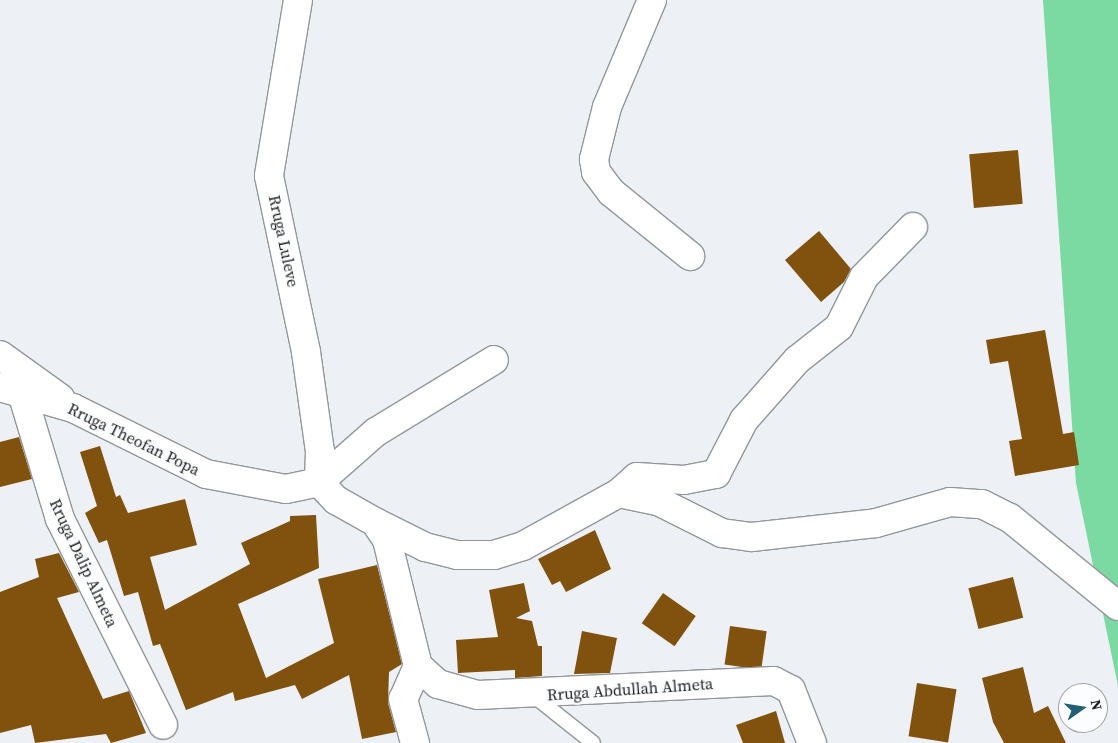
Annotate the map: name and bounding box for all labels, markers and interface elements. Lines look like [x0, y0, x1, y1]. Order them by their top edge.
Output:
street label: Rruga Luleve [265, 193, 303, 289]
street label: Rruga Theofan Popa [65, 399, 203, 479]
street label: Rruga Dalip Almeta [46, 496, 122, 630]
street label: Rruga Abdullah Almeta [546, 674, 714, 704]
north arrow [1058, 683, 1108, 733]
text: N [1086, 698, 1108, 712]

